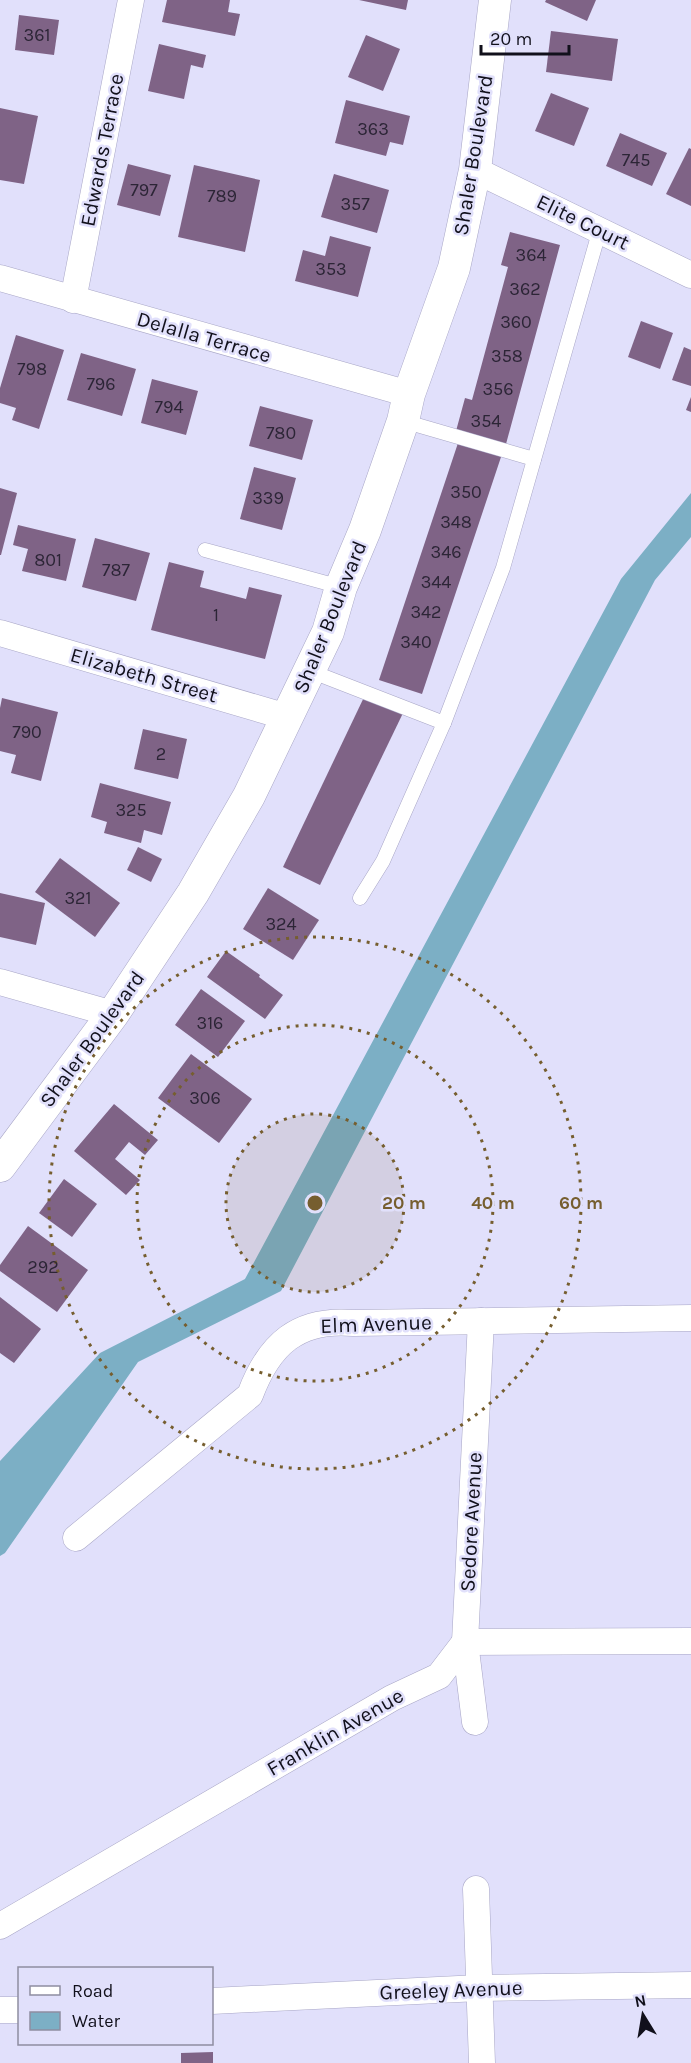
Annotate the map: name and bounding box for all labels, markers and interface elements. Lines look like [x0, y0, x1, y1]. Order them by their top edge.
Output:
scale bar [481, 18, 570, 56]
house number: 361 [24, 24, 50, 46]
text: 20 m [490, 28, 532, 50]
street label: Edwards Terrace [75, 72, 129, 228]
street label: Shaler Boulevard [448, 73, 498, 237]
house number: 363 [357, 118, 389, 140]
house number: 745 [622, 149, 650, 171]
house number: 797 [130, 179, 158, 201]
house number: 789 [207, 185, 237, 207]
street label: Elite Court [533, 189, 633, 255]
house number: 357 [340, 193, 370, 215]
house number: 364 [516, 244, 547, 266]
house number: 353 [315, 258, 347, 280]
house number: 362 [509, 278, 541, 300]
street label: Delalla Terrace [134, 306, 274, 368]
house number: 360 [500, 311, 532, 333]
house number: 358 [491, 345, 523, 367]
house number: 798 [17, 358, 47, 380]
house number: 796 [86, 373, 116, 395]
house number: 356 [482, 378, 514, 400]
house number: 794 [155, 396, 183, 418]
house number: 354 [471, 410, 501, 432]
house number: 780 [266, 422, 296, 444]
house number: 350 [450, 481, 482, 503]
house number: 339 [252, 487, 284, 509]
house number: 348 [440, 511, 472, 533]
street label: Shaler Boulevard [288, 537, 372, 697]
house number: 346 [431, 541, 462, 563]
house number: 801 [34, 549, 62, 571]
house number: 787 [102, 559, 131, 581]
house number: 344 [421, 571, 451, 593]
house number: 342 [410, 601, 442, 623]
house number: 1 [213, 604, 219, 626]
house number: 340 [400, 631, 432, 653]
street label: Elizabeth Street [68, 643, 220, 707]
house number: 790 [12, 721, 42, 743]
house number: 2 [156, 743, 166, 765]
house number: 325 [115, 799, 147, 821]
house number: 321 [64, 887, 92, 909]
house number: 324 [265, 913, 297, 935]
street label: Shaler Boulevard [35, 966, 149, 1112]
house number: 316 [197, 1012, 223, 1034]
house number: 306 [189, 1087, 221, 1109]
text: 20 m [382, 1192, 426, 1214]
text: 40 m [471, 1192, 515, 1214]
text: 60 m [559, 1192, 603, 1214]
centre of rings [305, 1193, 325, 1213]
house number: 292 [27, 1256, 59, 1278]
street label: Elm Avenue [320, 1310, 432, 1338]
street label: Sedore Avenue [455, 1452, 487, 1592]
street label: Franklin Avenue [262, 1683, 408, 1781]
legend [18, 1967, 213, 2045]
street label: Greeley Avenue [379, 1976, 523, 2004]
text: Road [72, 1980, 113, 2002]
north arrow [613, 1985, 673, 2045]
text: N [633, 1990, 648, 2011]
text: Water [72, 2010, 120, 2032]

